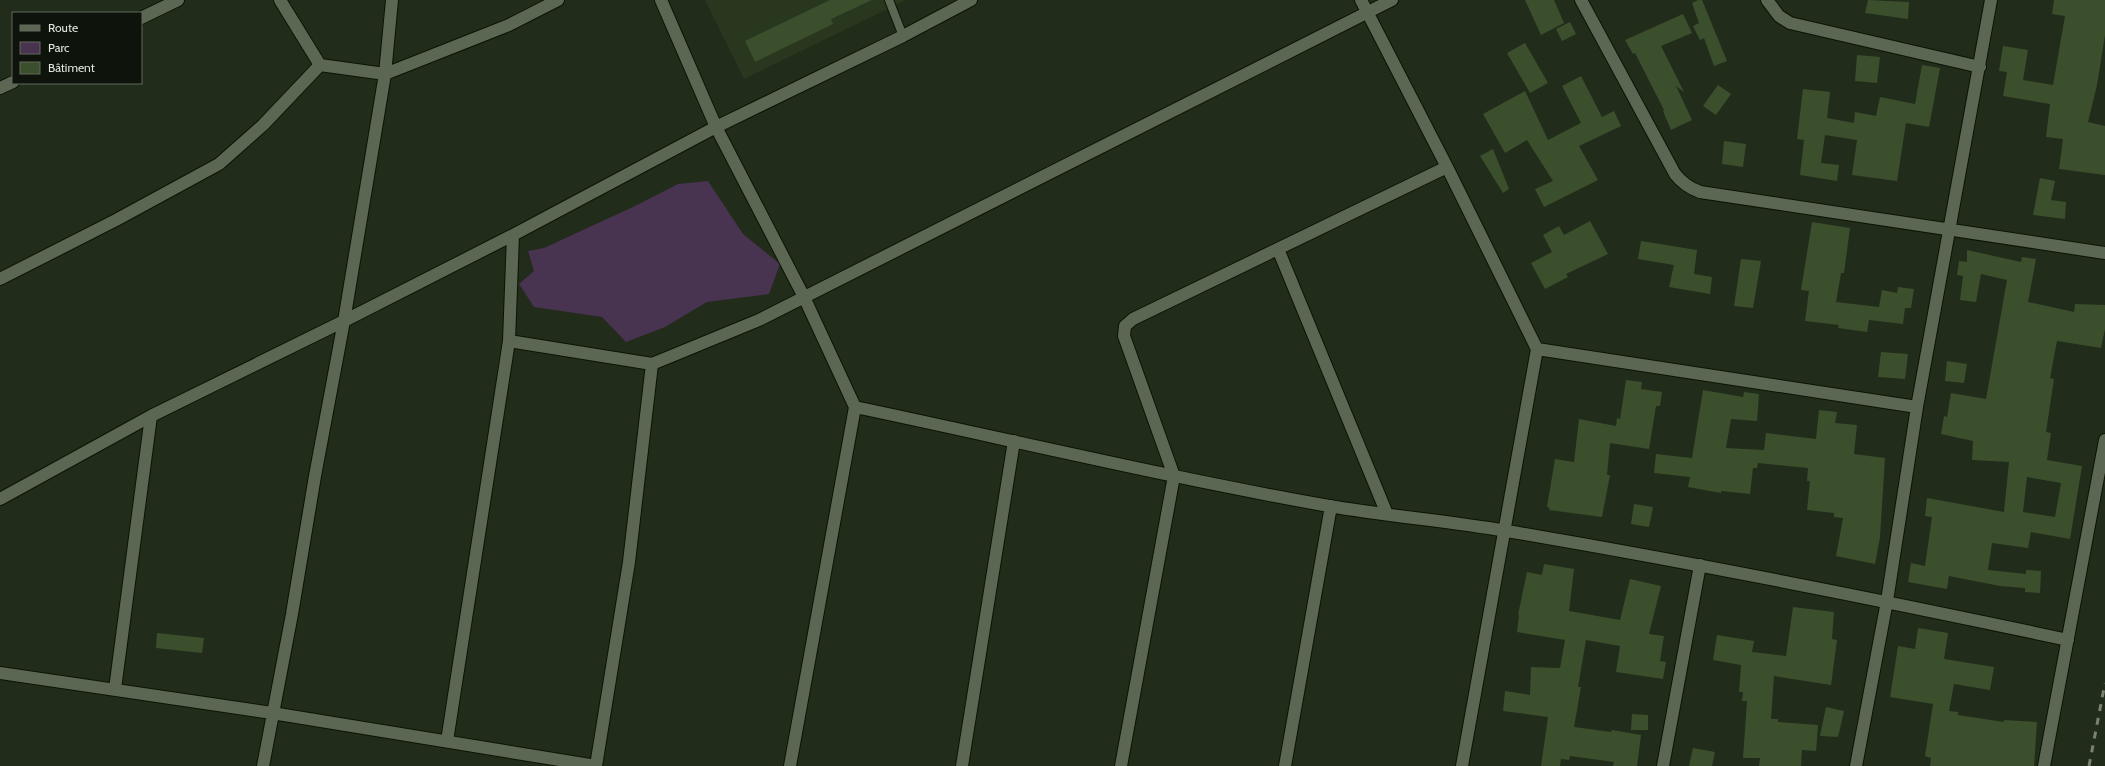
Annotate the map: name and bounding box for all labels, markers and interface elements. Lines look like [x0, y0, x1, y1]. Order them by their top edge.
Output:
legend [12, 12, 142, 84]
text: Route [48, 20, 78, 35]
text: Parc [48, 40, 70, 55]
text: Bâtiment [48, 60, 95, 75]

